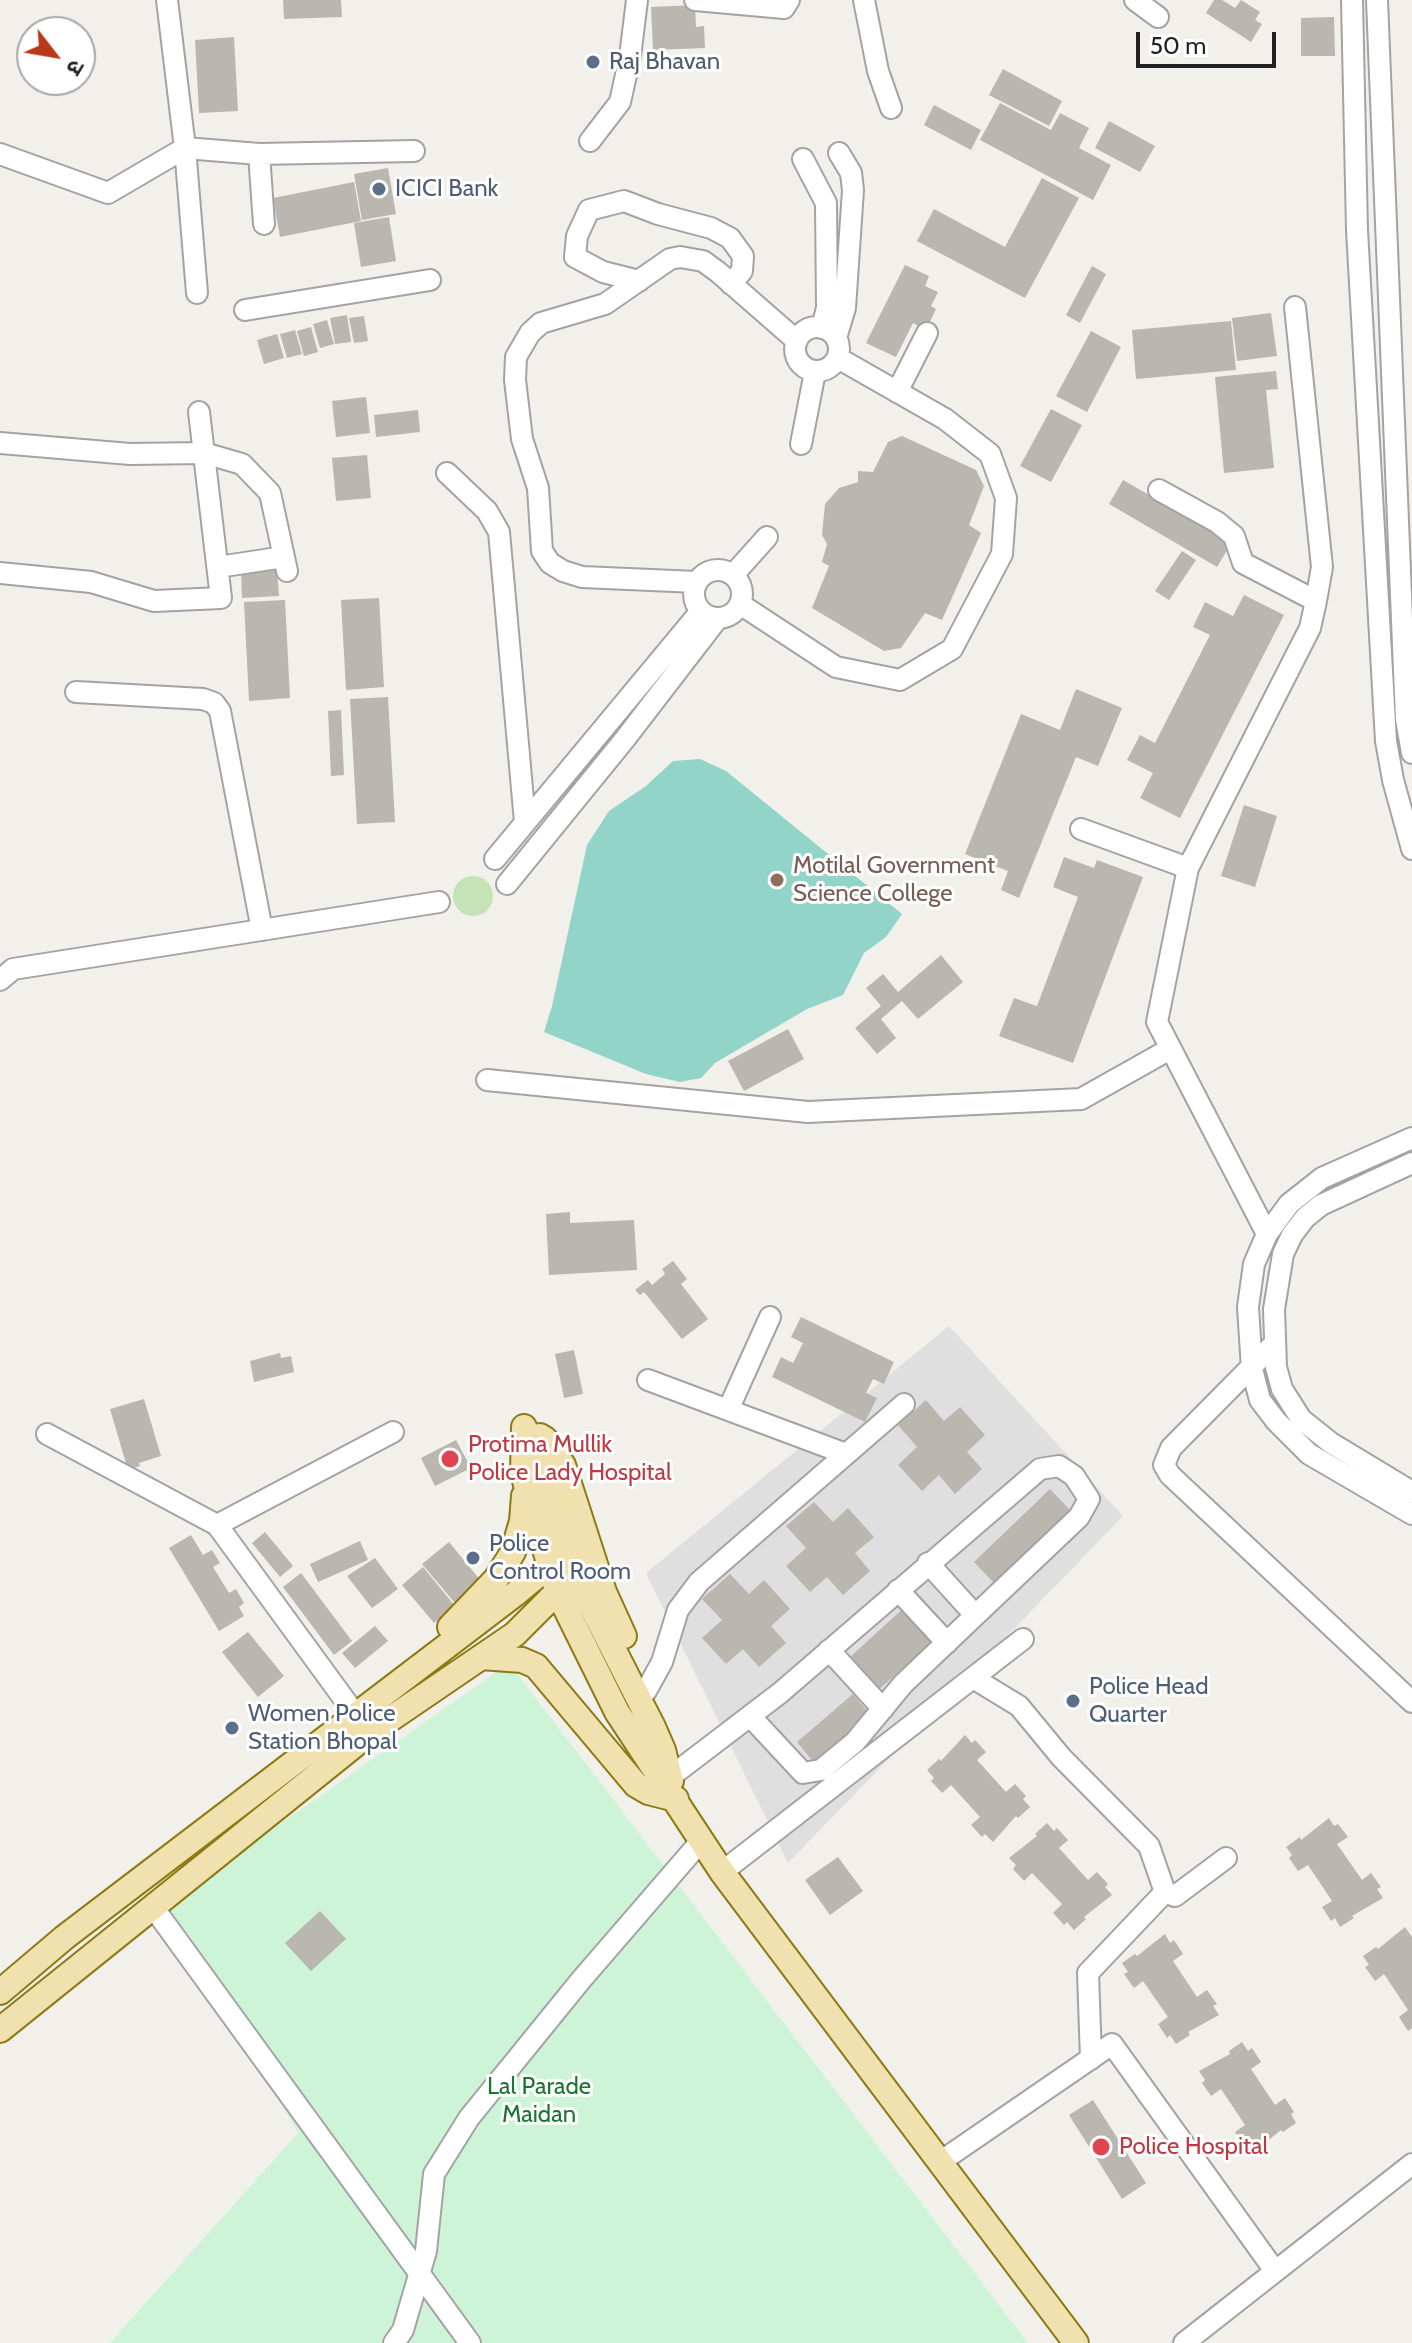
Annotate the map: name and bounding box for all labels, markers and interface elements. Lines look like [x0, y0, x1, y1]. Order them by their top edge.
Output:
north arrow [16, 16, 96, 96]
scale bar [1140, 16, 1280, 66]
text: 50 m [1150, 31, 1206, 60]
place label: Raj Bhavan [609, 48, 720, 76]
marker: Raj Bhavan [584, 53, 602, 71]
text: उ [60, 55, 90, 80]
place label: ICICI Bank [395, 175, 498, 203]
marker: ICICI Bank [370, 180, 388, 198]
place label: Motilal Government Science College [793, 852, 995, 908]
marker: Motilal Government Science College [768, 871, 786, 889]
place label: Protima Mullik Police Lady Hospital [468, 1431, 672, 1487]
marker: Protima Mullik Police Lady Hospital [439, 1448, 461, 1470]
place label: Police Control Room [489, 1530, 631, 1586]
marker: Police Control Room [464, 1549, 482, 1567]
place label: Police Head Quarter [1089, 1673, 1209, 1729]
marker: Police Head Quarter [1064, 1692, 1082, 1710]
place label: Women Police Station Bhopal [248, 1700, 397, 1756]
marker: Women Police Station Bhopal [223, 1719, 241, 1737]
park label: Lal Parade Maidan [487, 2073, 591, 2129]
place label: Police Hospital [1119, 2133, 1268, 2161]
marker: Police Hospital [1090, 2136, 1112, 2158]

